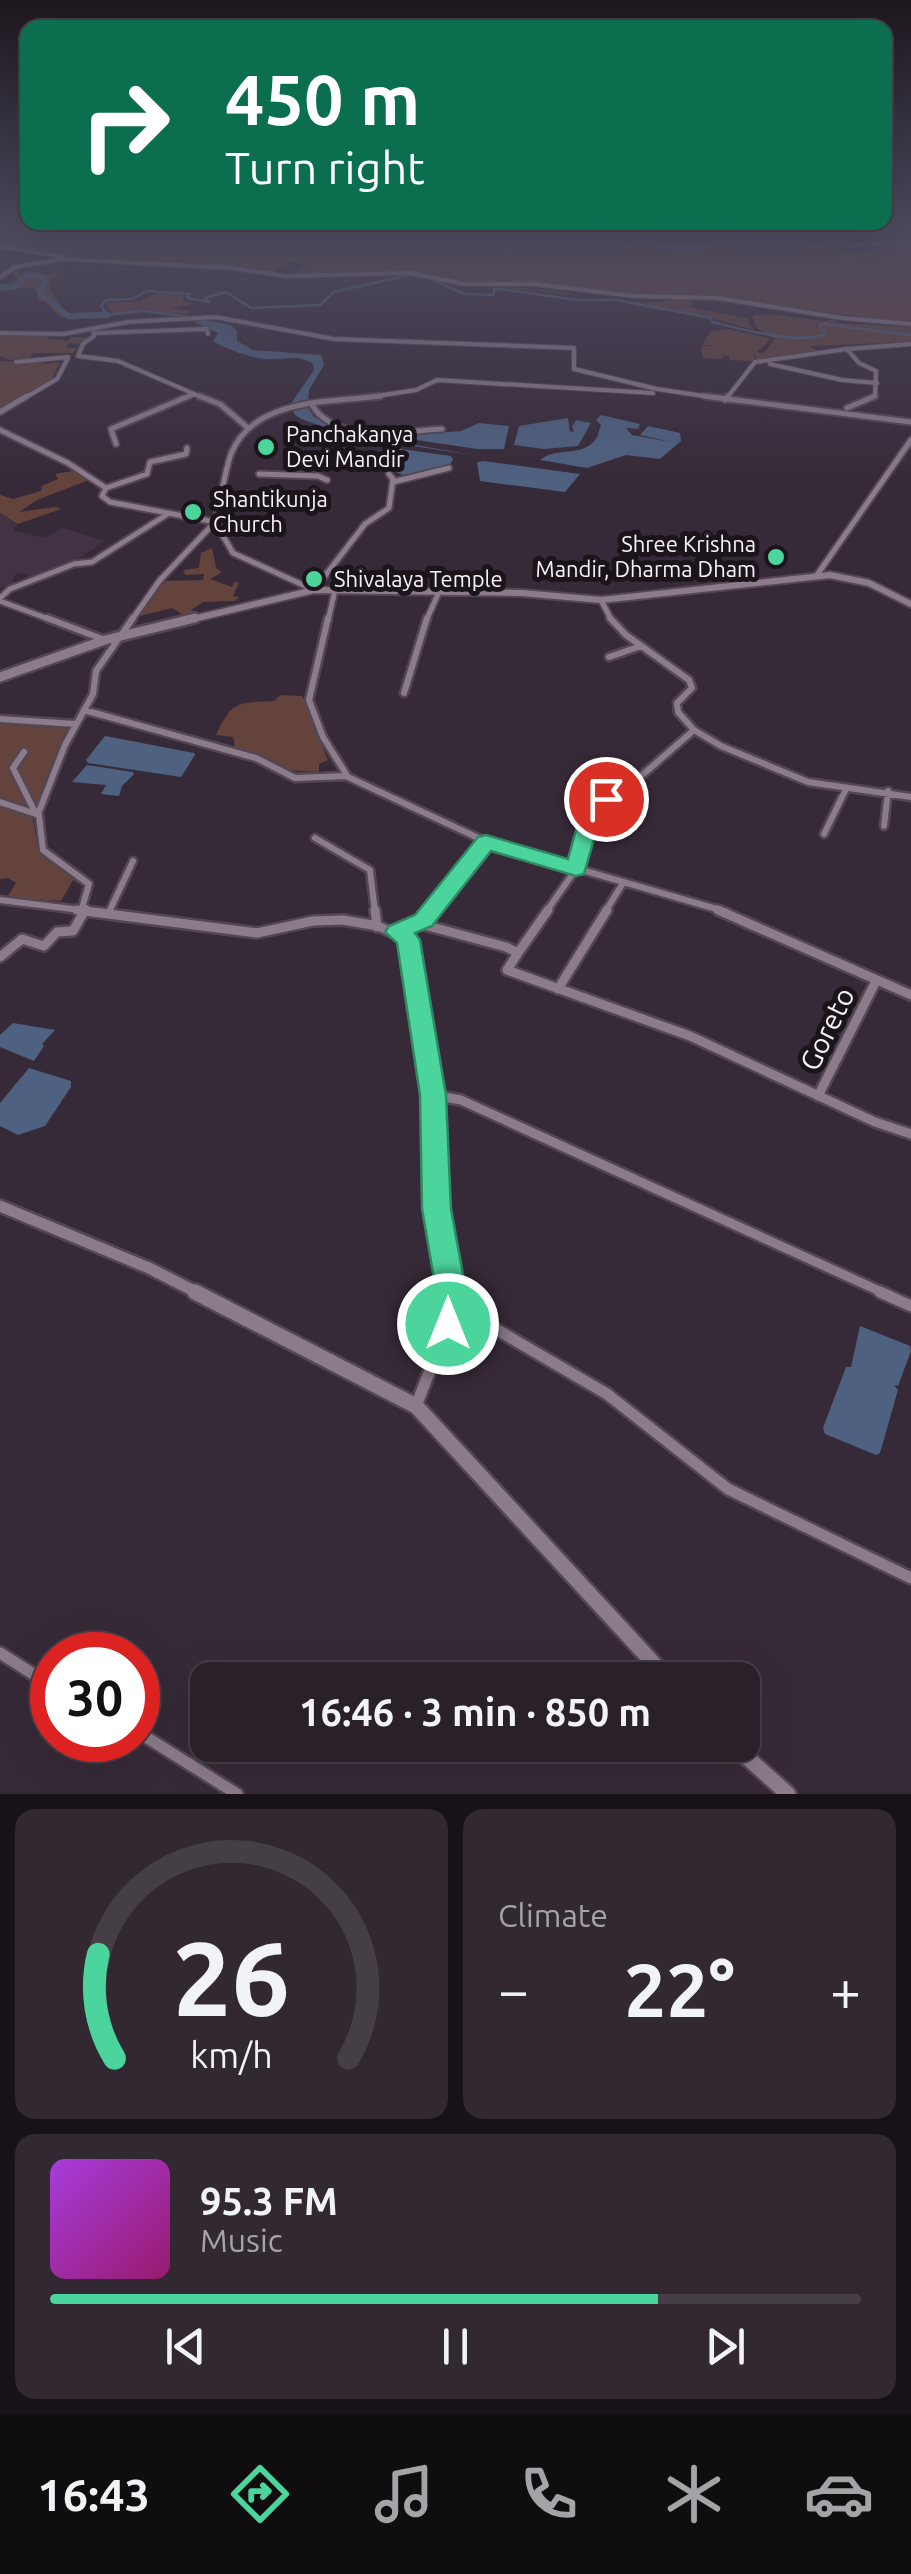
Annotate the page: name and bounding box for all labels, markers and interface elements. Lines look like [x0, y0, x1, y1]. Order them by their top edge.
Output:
icon: right [60, 60, 190, 190]
text: 450 m [225, 60, 420, 138]
text: Turn right [225, 142, 425, 193]
place label: Panchakanya Devi Mandir [286, 421, 414, 471]
marker: Panchakanya Devi Mandir [255, 436, 277, 458]
place label: Shantikunja Church [213, 486, 328, 536]
marker: Shantikunja Church [182, 501, 204, 523]
place label: Shree Krishna Mandir, Dharma Dham [536, 531, 756, 581]
marker: Shree Krishna Mandir, Dharma Dham [765, 546, 787, 568]
place label: Shivalaya Temple [334, 566, 503, 591]
marker: Shivalaya Temple [303, 568, 325, 590]
pin [564, 757, 649, 842]
icon: arrive [579, 772, 634, 827]
street label: Goreto [793, 982, 860, 1075]
position arrow [396, 1272, 500, 1376]
speed limit sign: 30 [30, 1632, 160, 1762]
text: 16:46 · 3 min · 850 m [299, 1691, 651, 1733]
text: Climate [498, 1897, 608, 1933]
text: 26 [173, 1919, 290, 2036]
text: 22° [624, 1947, 735, 2031]
text: − [498, 1959, 529, 2020]
text: + [830, 1959, 861, 2020]
text: km/h [190, 2035, 273, 2075]
text: 95.3 FM [200, 2180, 338, 2222]
text: Music [200, 2222, 283, 2258]
icon: previous [158, 2319, 213, 2374]
icon: pause [428, 2319, 483, 2374]
icon: next [698, 2319, 753, 2374]
icon: directions [225, 2459, 295, 2529]
icon: music [369, 2459, 439, 2529]
icon: phone [514, 2459, 584, 2529]
icon: climate [659, 2459, 729, 2529]
icon: car [804, 2459, 874, 2529]
text: 16:43 [37, 2469, 150, 2520]

